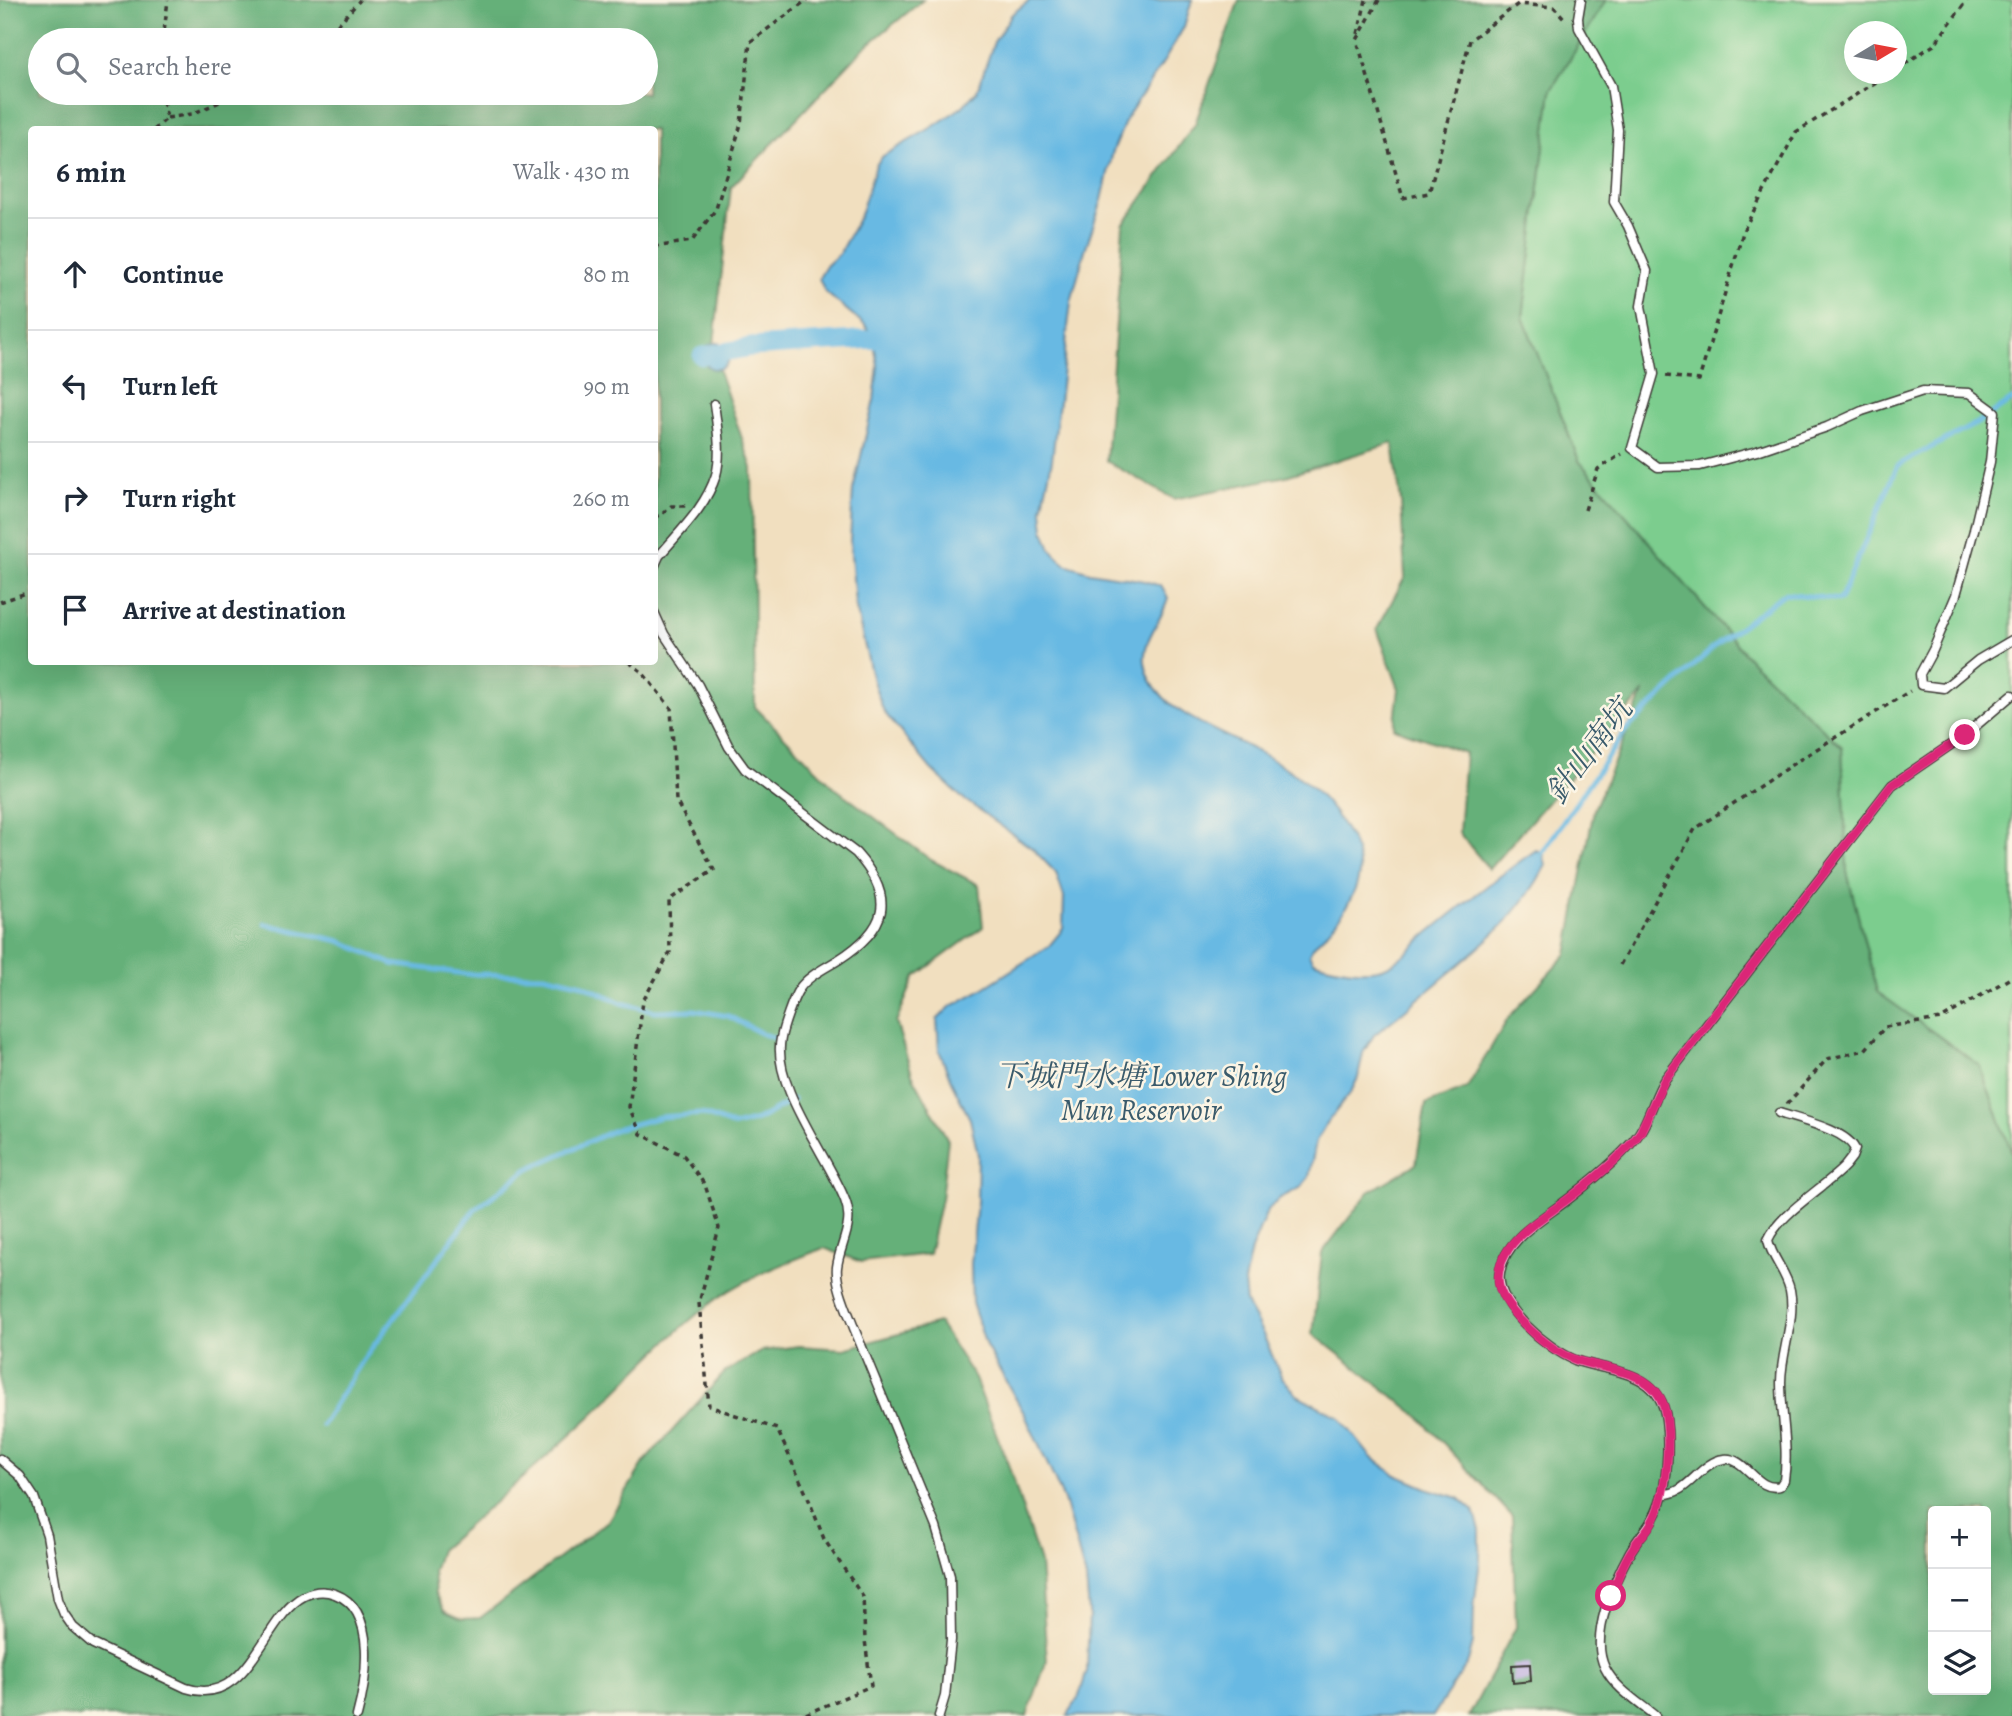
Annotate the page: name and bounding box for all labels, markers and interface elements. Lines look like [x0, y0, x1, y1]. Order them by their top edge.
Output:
north arrow [1844, 21, 1907, 84]
search box [28, 28, 658, 105]
icon: search [52, 48, 90, 86]
text: Search here [108, 49, 232, 84]
text: 6 min [56, 152, 126, 192]
text: Walk · 430 m [513, 156, 630, 187]
icon: ahead [56, 255, 94, 293]
text: Continue [123, 257, 224, 292]
text: 80 m [583, 259, 630, 290]
icon: left [56, 367, 94, 405]
text: Turn left [123, 369, 218, 404]
text: 90 m [584, 371, 630, 402]
icon: right [56, 479, 94, 517]
text: Turn right [123, 481, 236, 516]
text: 260 m [572, 483, 630, 514]
icon: arrive [56, 591, 94, 629]
text: Arrive at destination [123, 593, 346, 628]
water label: 針山南坑 [1537, 688, 1643, 811]
route end [1949, 719, 1980, 750]
water label: 下城門水塘 Lower Shing Mun Reservoir [995, 1056, 1288, 1130]
map controls [1928, 1506, 1991, 1695]
button: + [1928, 1506, 1991, 1569]
button: − [1928, 1569, 1991, 1632]
route start [1595, 1580, 1626, 1611]
button: layers [1928, 1632, 1991, 1695]

